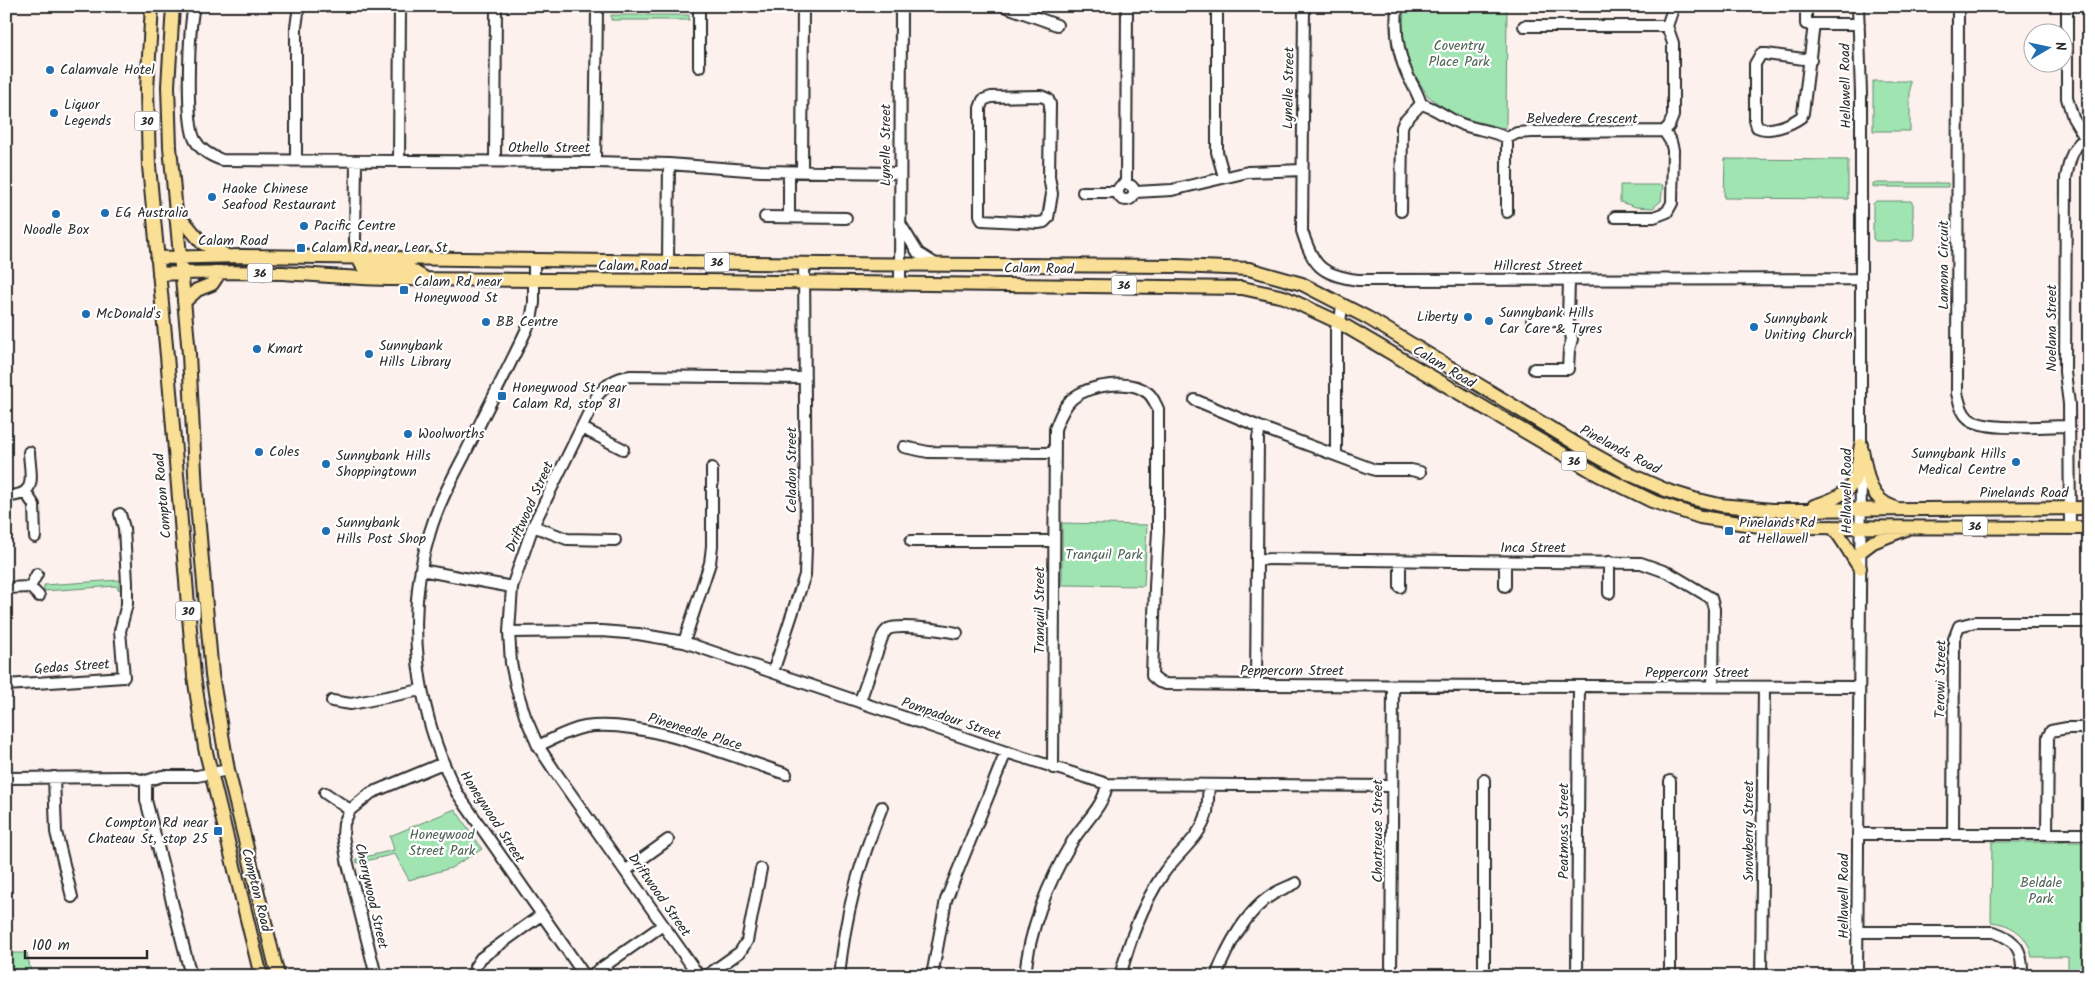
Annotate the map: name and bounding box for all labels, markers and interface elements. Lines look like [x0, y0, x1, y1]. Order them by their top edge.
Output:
north arrow [2022, 22, 2072, 72]
park label: Coventry Place Park [1428, 35, 1490, 73]
text: N [2048, 40, 2071, 52]
street label: Hellawell Road [1834, 42, 1858, 129]
street label: Lynelle Street [1277, 46, 1301, 129]
place label: Calamvale Hotel [60, 59, 155, 81]
marker: Calamvale Hotel [44, 64, 56, 76]
place label: Liquor Legends [64, 94, 111, 132]
street label: Lynelle Street [875, 103, 897, 186]
marker: Liquor Legends [48, 107, 60, 119]
street label: Belvedere Crescent [1526, 108, 1638, 130]
road number: 30 [134, 112, 160, 130]
street label: Othello Street [508, 137, 591, 159]
place label: Haoke Chinese Seafood Restaurant [222, 178, 337, 216]
marker: Haoke Chinese Seafood Restaurant [206, 191, 218, 203]
place label: EG Australia [115, 202, 189, 224]
marker: EG Australia [99, 207, 111, 219]
marker: Noodle Box [50, 208, 62, 220]
place label: Pacific Centre [314, 215, 396, 237]
place label: Noodle Box [23, 219, 90, 241]
marker: Pacific Centre [298, 220, 310, 232]
street label: Lamona Circuit [1933, 220, 1955, 310]
street label: Calam Road [198, 230, 269, 252]
place label: Calam Rd near Lear St [311, 237, 448, 259]
marker: Calam Rd near Lear St [295, 242, 307, 254]
road number: 36 [704, 252, 730, 272]
street label: Calam Road [598, 255, 669, 277]
street label: Hillcrest Street [1493, 255, 1583, 277]
street label: Calam Road [1004, 257, 1075, 281]
road number: 36 [248, 264, 272, 282]
place label: Calam Rd near Honeywood St [414, 271, 503, 309]
road number: 36 [1112, 276, 1136, 294]
marker: Calam Rd near Honeywood St [398, 284, 410, 296]
street label: Noelana Street [2041, 284, 2063, 372]
place label: Sunnybank Hills Car Care & Tyres [1499, 302, 1602, 340]
place label: McDonald's [96, 303, 161, 325]
place label: Liberty [1417, 306, 1458, 328]
marker: McDonald's [80, 308, 92, 320]
place label: Sunnybank Uniting Church [1764, 308, 1853, 346]
place label: BB Centre [496, 311, 559, 333]
marker: Liberty [1462, 311, 1474, 323]
marker: Sunnybank Hills Car Care & Tyres [1483, 315, 1495, 327]
marker: BB Centre [480, 316, 492, 328]
marker: Sunnybank Uniting Church [1748, 321, 1760, 333]
place label: Sunnybank Hills Library [379, 335, 451, 373]
place label: Kmart [267, 338, 304, 360]
street label: Calam Road [1408, 340, 1480, 395]
marker: Kmart [251, 343, 263, 355]
marker: Sunnybank Hills Library [363, 348, 375, 360]
place label: Honeywood St near Calam Rd, stop 81 [512, 377, 628, 415]
marker: Honeywood St near Calam Rd, stop 81 [496, 390, 508, 402]
street label: Pinelands Road [1576, 419, 1665, 481]
place label: Woolworths [418, 423, 484, 445]
street label: Celadon Street [781, 426, 803, 513]
marker: Woolworths [402, 428, 414, 440]
place label: Coles [269, 441, 299, 463]
place label: Sunnybank Hills Medical Centre [1911, 443, 2007, 481]
place label: Sunnybank Hills Shoppingtown [336, 445, 431, 483]
marker: Coles [253, 446, 265, 458]
street label: Hellawell Road [1836, 447, 1858, 534]
street label: Compton Road [148, 451, 178, 540]
road number: 36 [1562, 452, 1586, 471]
marker: Sunnybank Hills Medical Centre [2010, 456, 2022, 468]
street label: Driftwood Street [500, 457, 560, 556]
marker: Sunnybank Hills Shoppingtown [320, 458, 332, 470]
street label: Pinelands Road [1980, 482, 2069, 504]
place label: Sunnybank Hills Post Shop [336, 512, 426, 550]
place label: Pinelands Rd at Hellawell [1739, 512, 1816, 550]
road number: 36 [1962, 516, 1988, 536]
marker: Sunnybank Hills Post Shop [320, 525, 332, 537]
marker: Pinelands Rd at Hellawell [1723, 525, 1735, 537]
street label: Inca Street [1500, 537, 1566, 559]
park label: Tranquil Park [1065, 544, 1143, 566]
street label: Tranquil Street [1029, 566, 1051, 654]
road number: 30 [176, 602, 200, 620]
street label: Terowi Street [1929, 639, 1953, 719]
street label: Gedas Street [34, 653, 111, 681]
street label: Peppercorn Street [1240, 660, 1345, 682]
street label: Peppercorn Street [1645, 662, 1750, 684]
street label: Pompadour Street [898, 692, 1004, 747]
street label: Pineneedle Place [645, 707, 745, 757]
street label: Honeywood Street [454, 766, 530, 868]
street label: Chartreuse Street [1367, 779, 1389, 883]
street label: Snowberry Street [1738, 780, 1760, 882]
street label: Peatmoss Street [1553, 782, 1575, 879]
place label: Compton Rd near Chateau St, stop 25 [88, 812, 209, 850]
park label: Honeywood Street Park [409, 824, 476, 862]
marker: Compton Rd near Chateau St, stop 25 [212, 825, 224, 837]
street label: Cherrywood Street [348, 841, 394, 952]
street label: Compton Road [235, 846, 277, 935]
street label: Driftwood Street [622, 849, 696, 942]
street label: Hellawell Road [1833, 852, 1855, 939]
park label: Beldale Park [2020, 872, 2063, 910]
scale bar [25, 927, 148, 959]
text: 100 m [32, 934, 70, 958]

